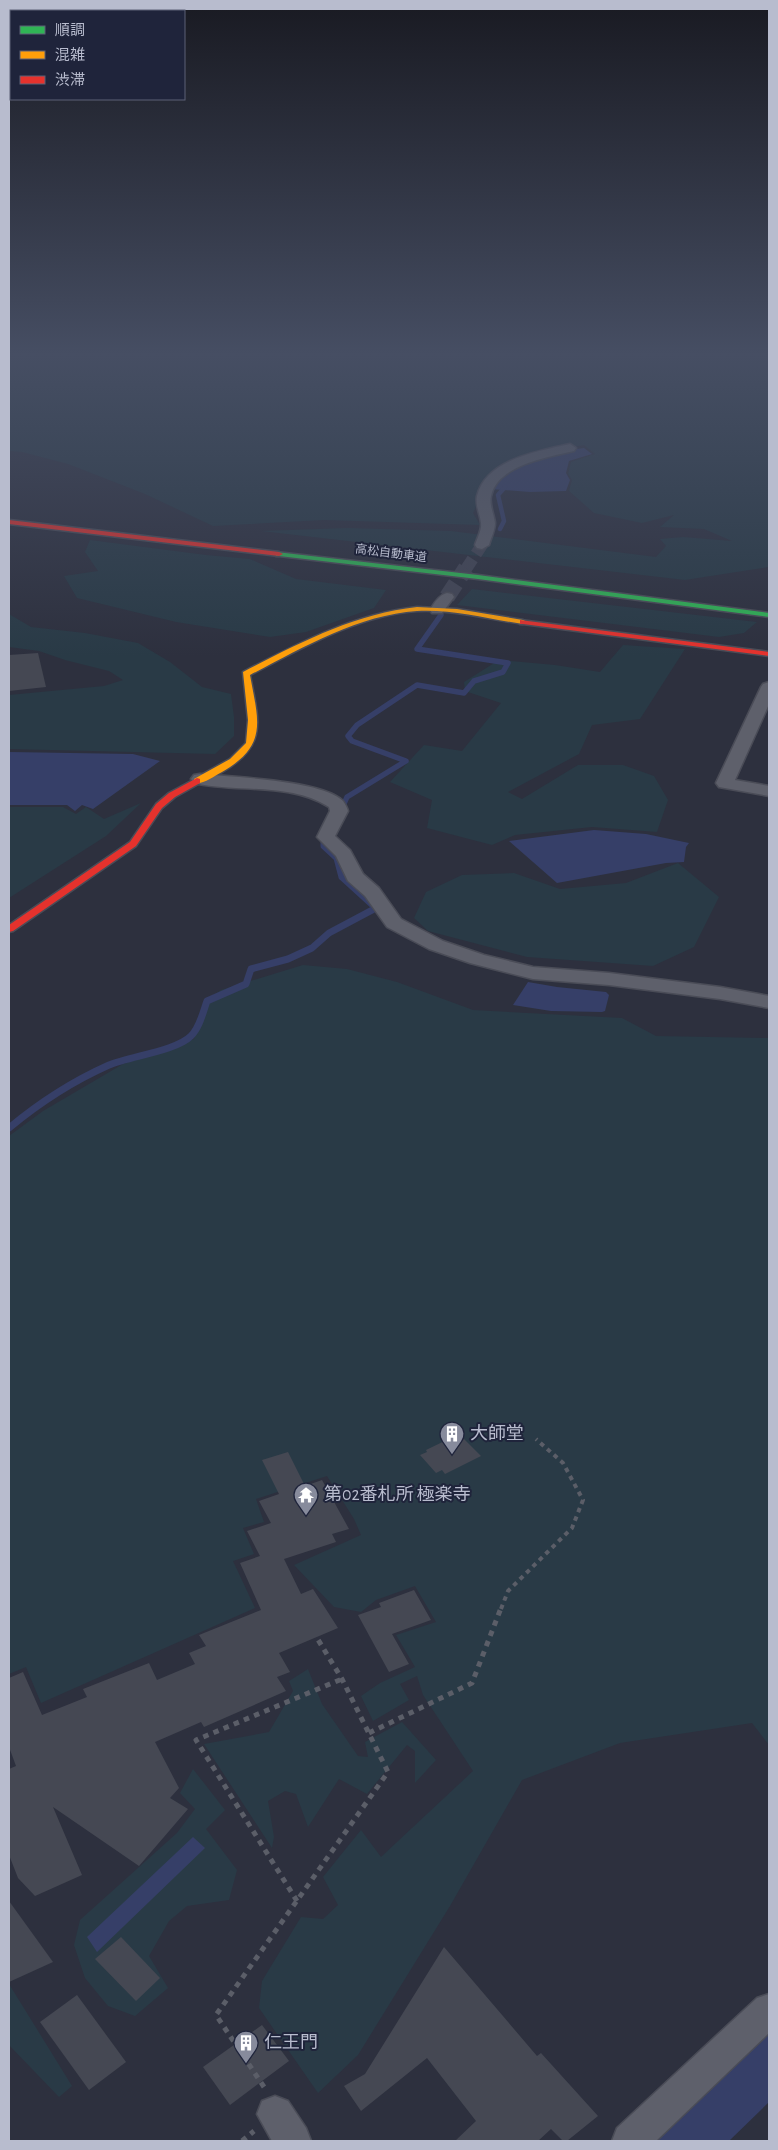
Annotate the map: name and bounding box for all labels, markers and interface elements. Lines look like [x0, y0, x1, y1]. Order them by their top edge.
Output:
legend [10, 10, 185, 100]
text: 順調 [55, 23, 85, 38]
text: 混雑 [55, 47, 85, 63]
text: 渋滞 [55, 72, 85, 88]
street label: 高松自動車道 [355, 542, 428, 563]
building icon: 大師堂 [439, 1421, 465, 1455]
place label: 大師堂 [470, 1424, 524, 1443]
temple icon: 第02番札所 極楽寺 [293, 1482, 319, 1516]
place label: 第02番札所 極楽寺 [324, 1484, 471, 1504]
building icon: 仁王門 [233, 2030, 259, 2064]
place label: 仁王門 [264, 2032, 318, 2052]

